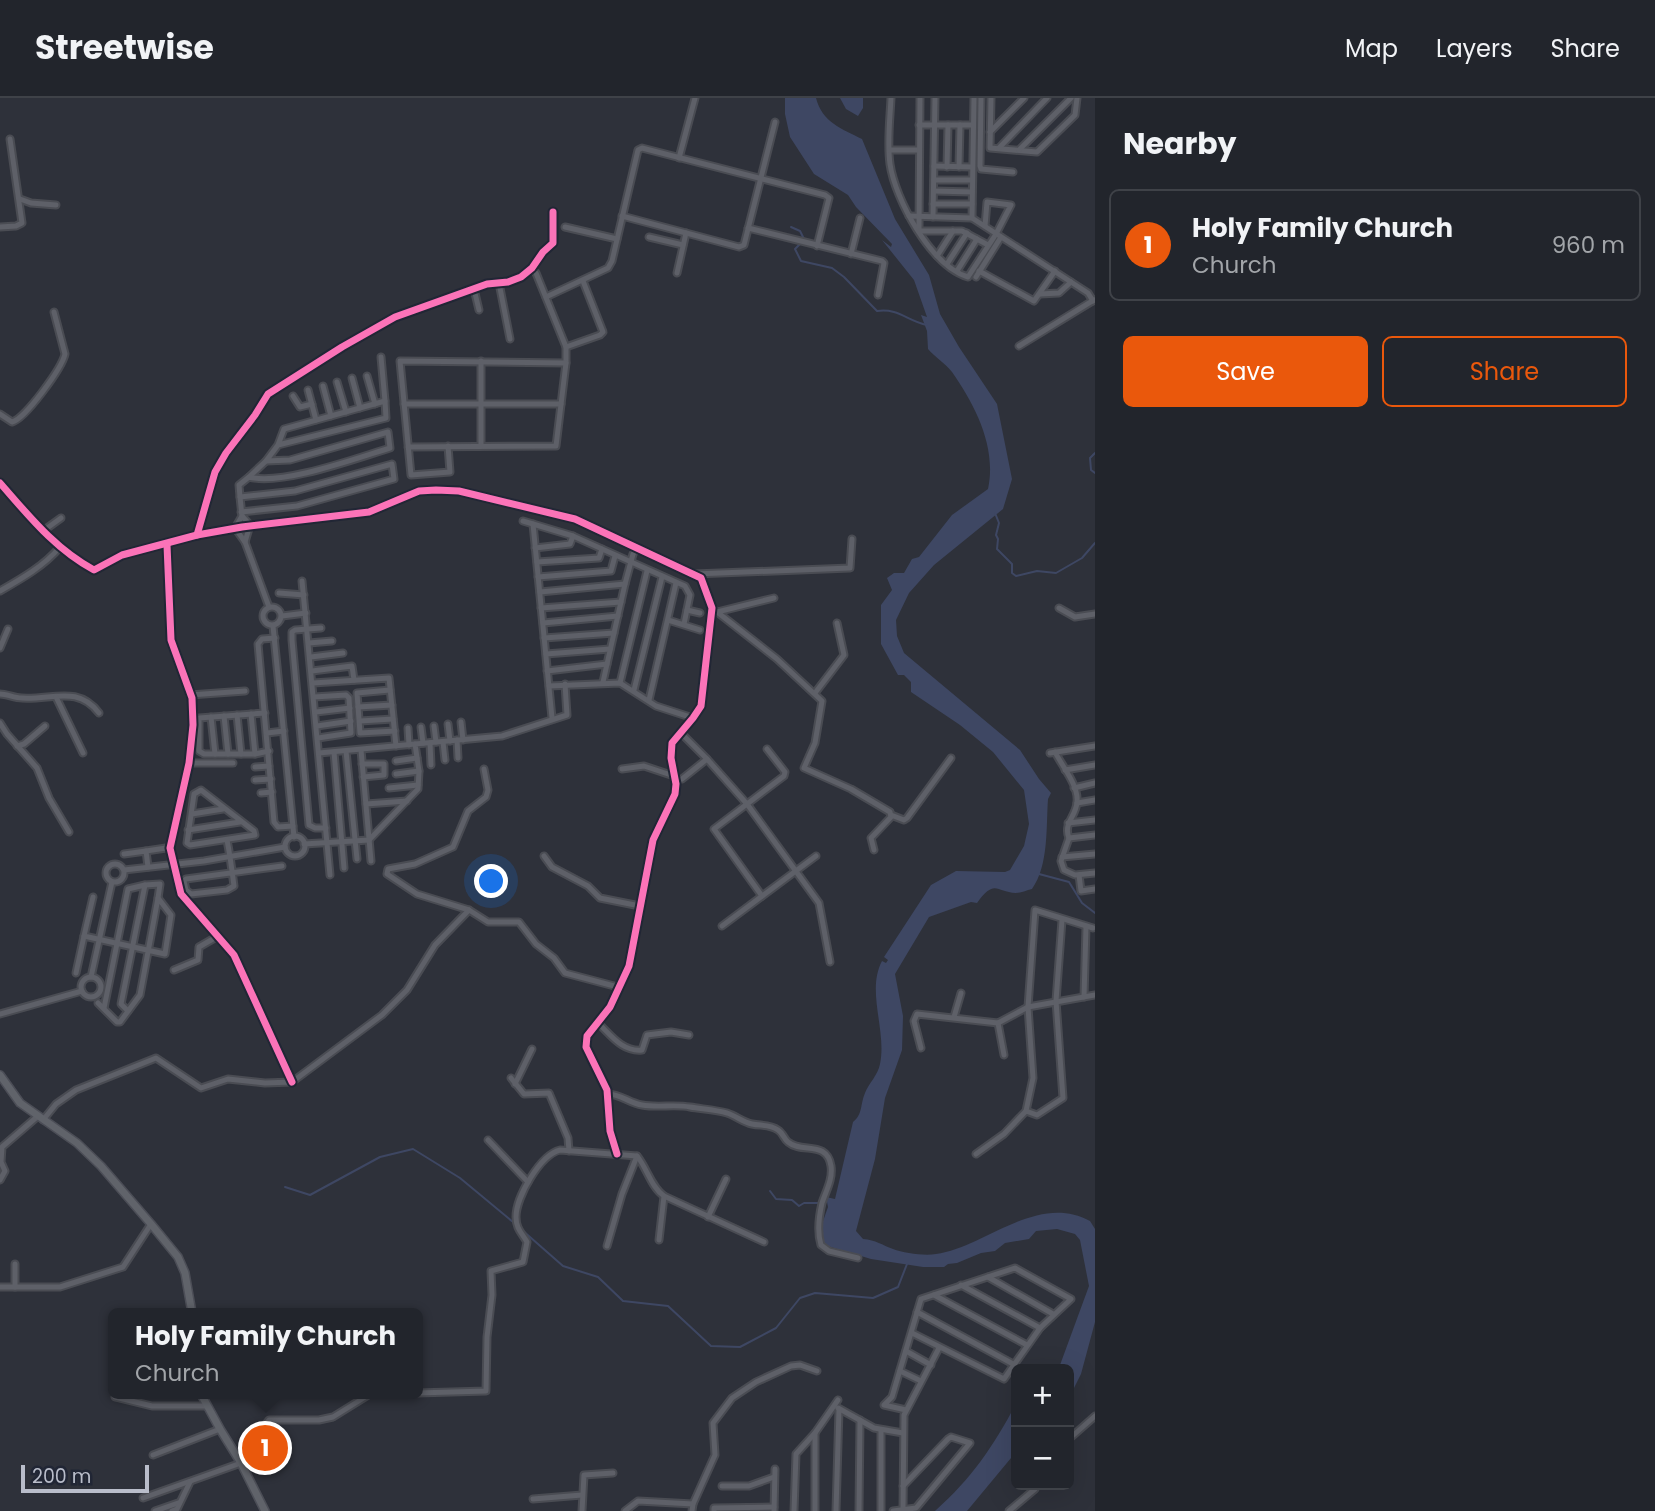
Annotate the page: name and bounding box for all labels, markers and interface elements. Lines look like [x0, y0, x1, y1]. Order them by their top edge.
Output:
text: Streetwise [35, 24, 214, 71]
text: Map [1345, 32, 1398, 65]
text: Layers [1436, 32, 1512, 65]
text: Share [1550, 32, 1620, 65]
text: Nearby [1123, 122, 1237, 165]
text: Holy Family Church [1192, 210, 1453, 246]
text: 1 [1144, 229, 1152, 261]
text: 960 m [1552, 229, 1625, 261]
text: Church [1192, 249, 1276, 281]
button: Save [1123, 336, 1368, 407]
button: Share [1382, 336, 1627, 407]
your location [474, 864, 508, 898]
popup [108, 1308, 423, 1399]
text: Holy Family Church [135, 1318, 396, 1354]
text: Church [135, 1357, 219, 1389]
map controls [1011, 1364, 1074, 1490]
button: + [1011, 1364, 1074, 1427]
pin: 1 [242, 1422, 288, 1474]
button: − [1011, 1427, 1074, 1490]
scale bar [21, 1462, 149, 1494]
text: 200 m [32, 1463, 91, 1490]

